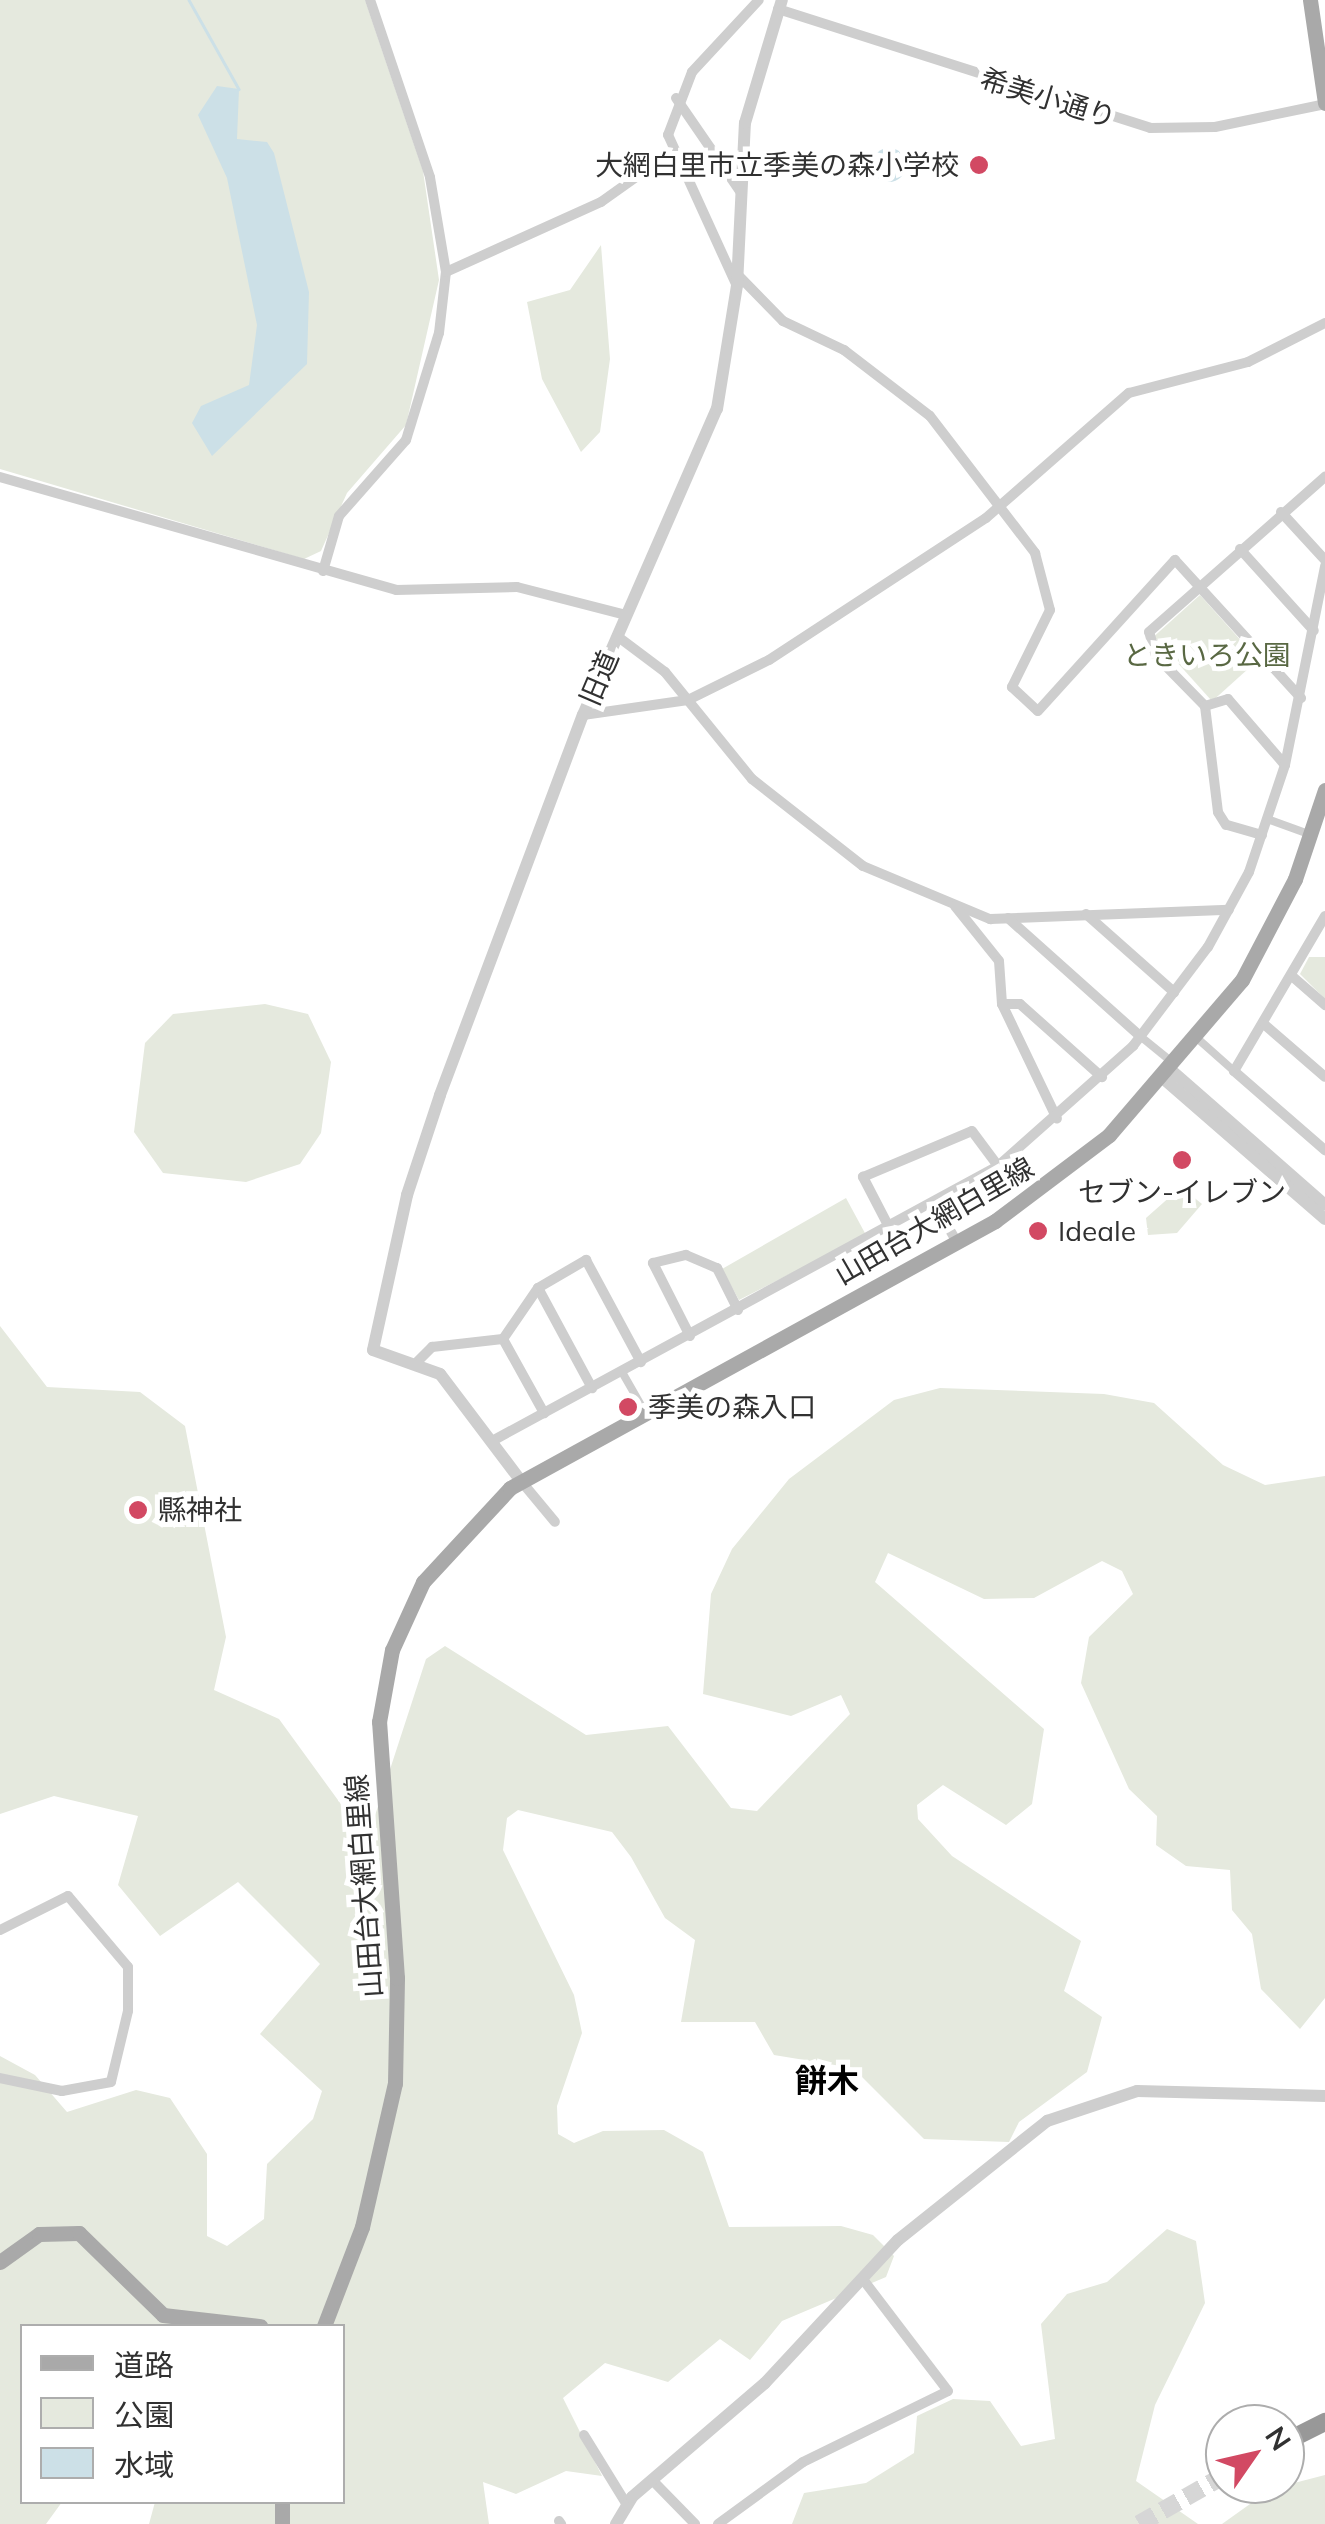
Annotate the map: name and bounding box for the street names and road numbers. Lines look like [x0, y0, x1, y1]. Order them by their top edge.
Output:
street label: 希美小通り [976, 61, 1120, 135]
street label: 旧道 [573, 646, 625, 710]
street label: 山田台大網白里線 [829, 1150, 1039, 1292]
street label: 山田台大網白里線 [339, 1773, 389, 1999]

